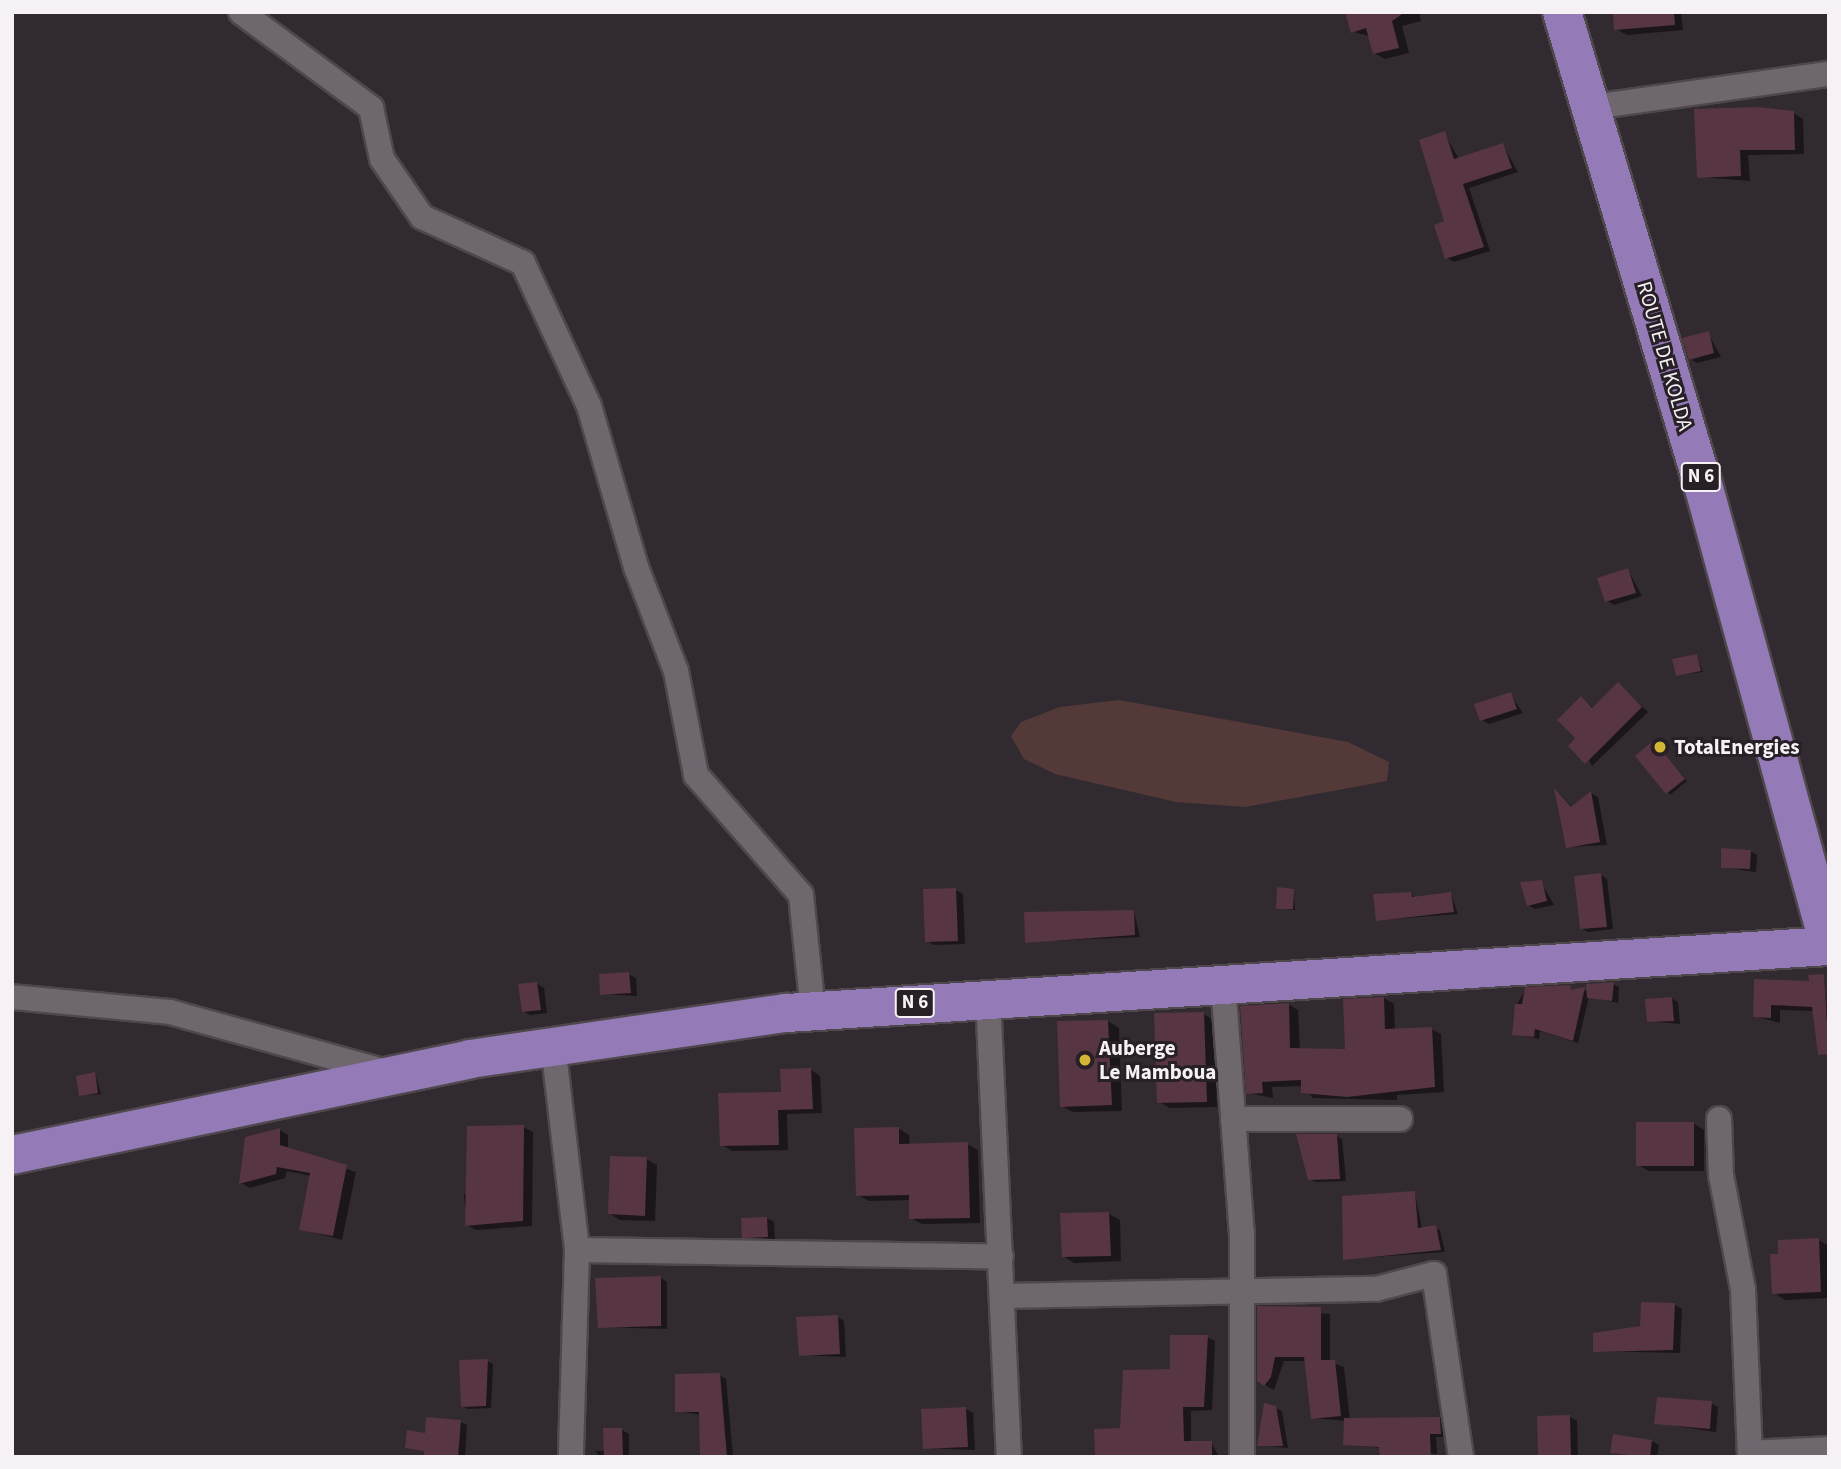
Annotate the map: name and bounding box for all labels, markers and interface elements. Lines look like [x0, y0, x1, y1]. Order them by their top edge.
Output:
street label: ROUTE DE KOLDA [1632, 278, 1698, 434]
road number: N 6 [1680, 462, 1722, 492]
place label: TotalEnergies [1674, 734, 1800, 760]
marker: TotalEnergies [1652, 739, 1668, 755]
road number: N 6 [894, 987, 936, 1018]
place label: Auberge Le Mamboua [1099, 1035, 1216, 1085]
marker: Auberge Le Mamboua [1077, 1052, 1093, 1068]

